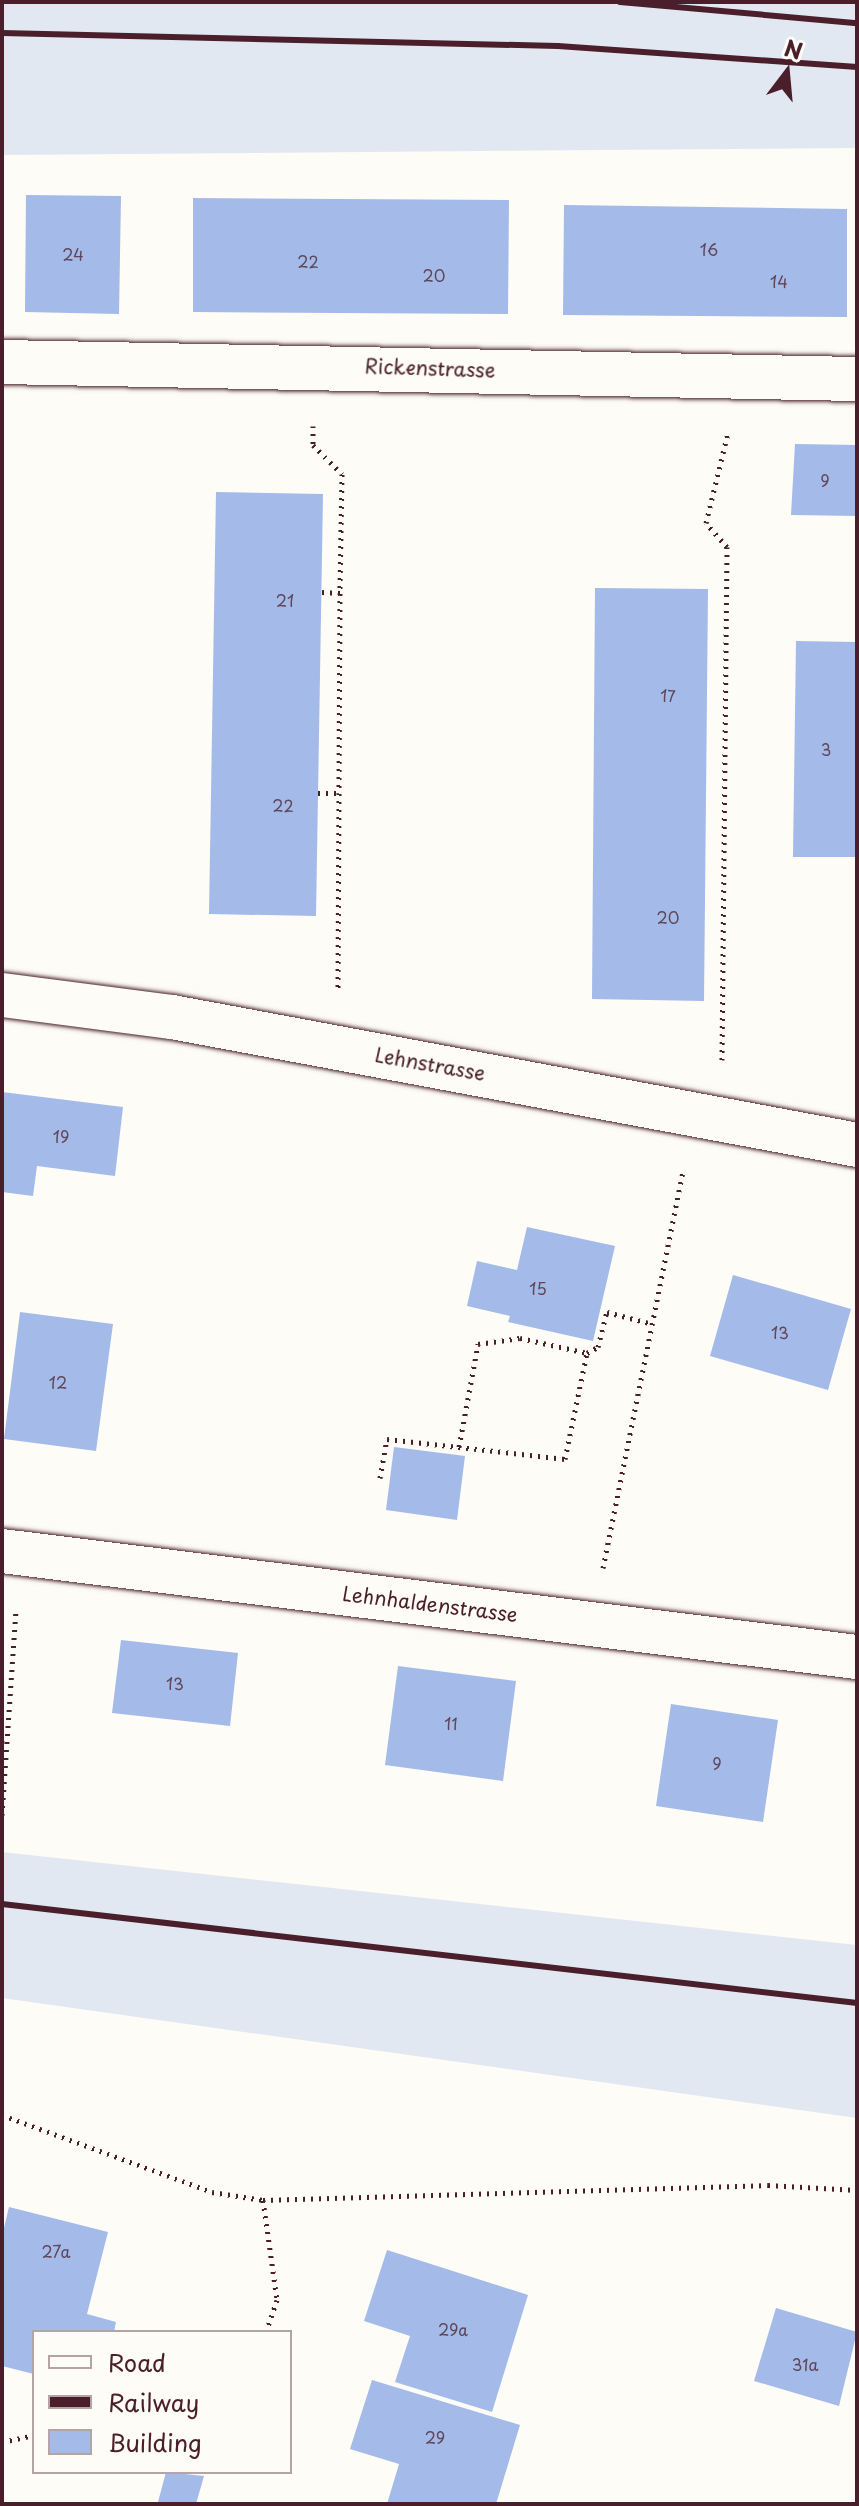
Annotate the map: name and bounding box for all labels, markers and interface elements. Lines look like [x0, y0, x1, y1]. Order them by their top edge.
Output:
text: N [781, 30, 807, 67]
north arrow [747, 32, 827, 112]
house number: 16 [700, 239, 718, 259]
house number: 24 [62, 244, 84, 264]
house number: 22 [297, 251, 319, 271]
house number: 20 [423, 265, 445, 285]
house number: 14 [770, 271, 788, 291]
street label: Rickenstrasse [364, 354, 496, 382]
house number: 9 [820, 470, 830, 490]
house number: 21 [276, 590, 294, 610]
house number: 17 [660, 685, 676, 705]
house number: 3 [821, 739, 831, 759]
house number: 22 [272, 795, 294, 815]
house number: 20 [657, 907, 679, 927]
street label: Lehnstrasse [373, 1042, 487, 1086]
house number: 19 [53, 1126, 69, 1146]
house number: 15 [529, 1278, 547, 1298]
house number: 13 [771, 1322, 789, 1342]
house number: 12 [49, 1372, 67, 1392]
street label: Lehnhaldenstrasse [341, 1581, 519, 1627]
house number: 13 [166, 1673, 184, 1693]
house number: 11 [444, 1713, 458, 1733]
house number: 9 [712, 1753, 722, 1773]
house number: 27a [41, 2241, 71, 2261]
house number: 29a [438, 2319, 468, 2339]
legend [32, 2330, 292, 2474]
text: Road [108, 2344, 166, 2380]
house number: 31a [792, 2354, 818, 2374]
text: Railway [108, 2384, 199, 2420]
text: Building [108, 2424, 202, 2460]
house number: 29 [425, 2427, 445, 2447]

